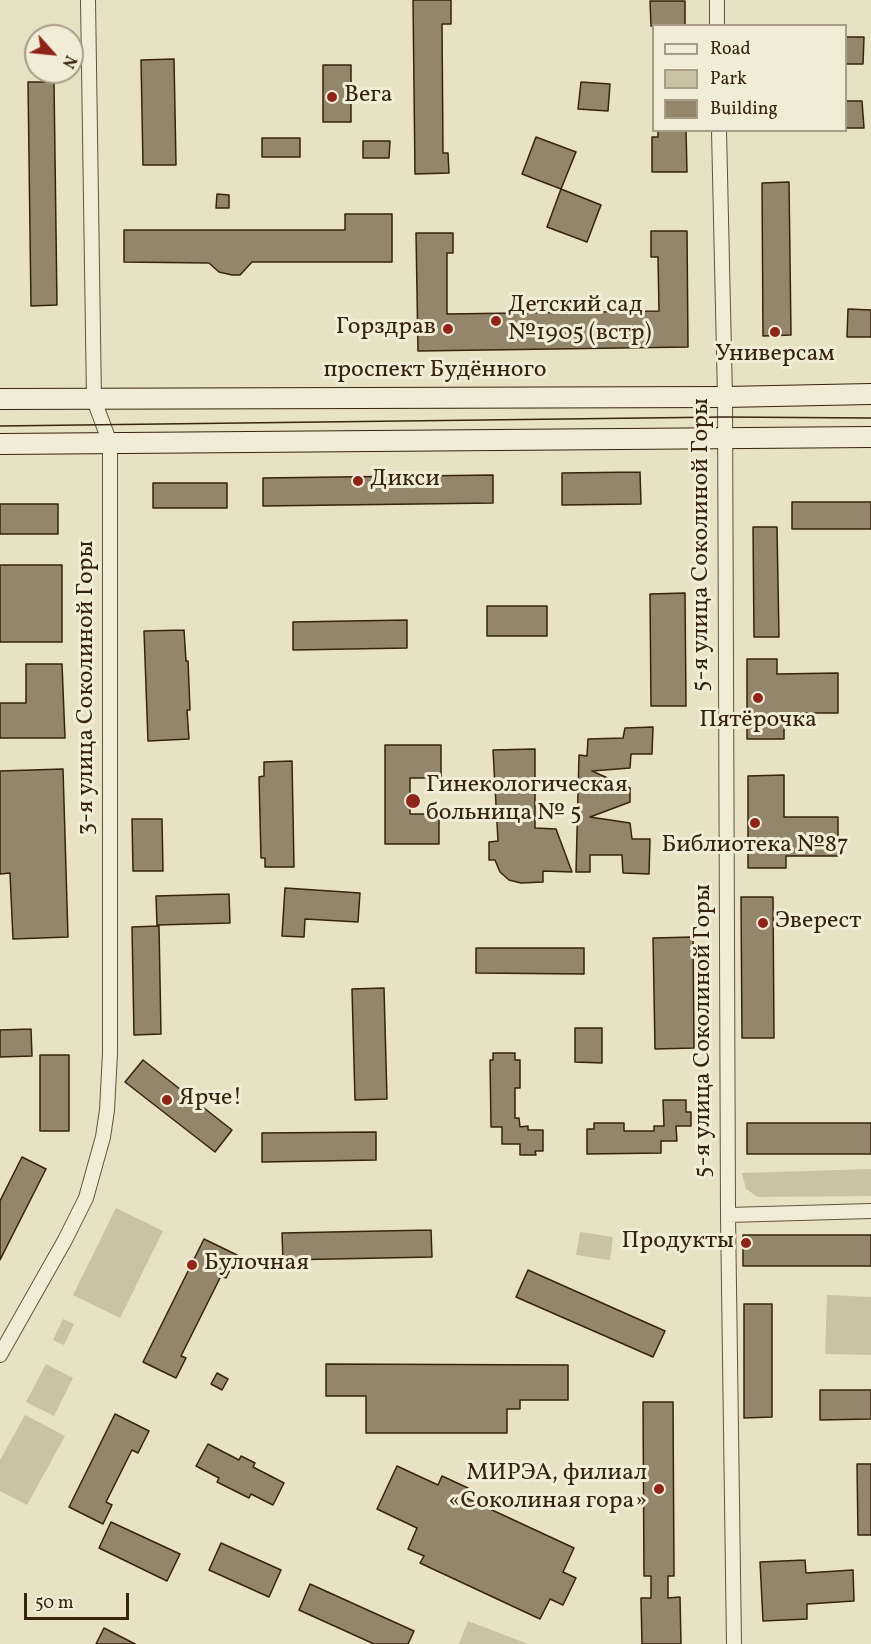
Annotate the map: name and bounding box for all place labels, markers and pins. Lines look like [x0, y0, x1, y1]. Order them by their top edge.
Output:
place label: Вега [344, 83, 393, 111]
marker: Вега [325, 90, 339, 104]
place label: Детский сад №1905 (встр) [508, 293, 652, 349]
marker: Детский сад №1905 (встр) [489, 314, 503, 328]
place label: Горздрав [336, 315, 436, 343]
marker: Горздрав [441, 322, 455, 336]
marker: Универсам [768, 325, 782, 339]
place label: Универсам [715, 342, 835, 370]
place label: Дикси [370, 467, 440, 495]
marker: Дикси [351, 474, 365, 488]
marker: Пятёрочка [751, 691, 765, 705]
place label: Пятёрочка [699, 708, 817, 736]
place label: Гинекологическая больница № 5 [426, 773, 628, 829]
marker: Гинекологическая больница № 5 [404, 792, 422, 810]
marker: Библиотека №87 [748, 816, 762, 830]
place label: Библиотека №87 [661, 833, 849, 861]
place label: Эверест [775, 909, 861, 937]
marker: Эверест [756, 916, 770, 930]
place label: Ярче! [179, 1086, 242, 1114]
marker: Ярче! [160, 1093, 174, 1107]
place label: Продукты [622, 1229, 734, 1257]
marker: Продукты [739, 1236, 753, 1250]
place label: Булочная [204, 1251, 309, 1279]
marker: Булочная [185, 1258, 199, 1272]
place label: МИРЭА, филиал «Соколиная гора» [448, 1461, 647, 1517]
marker: МИРЭА, филиал «Соколиная гора» [652, 1482, 666, 1496]

